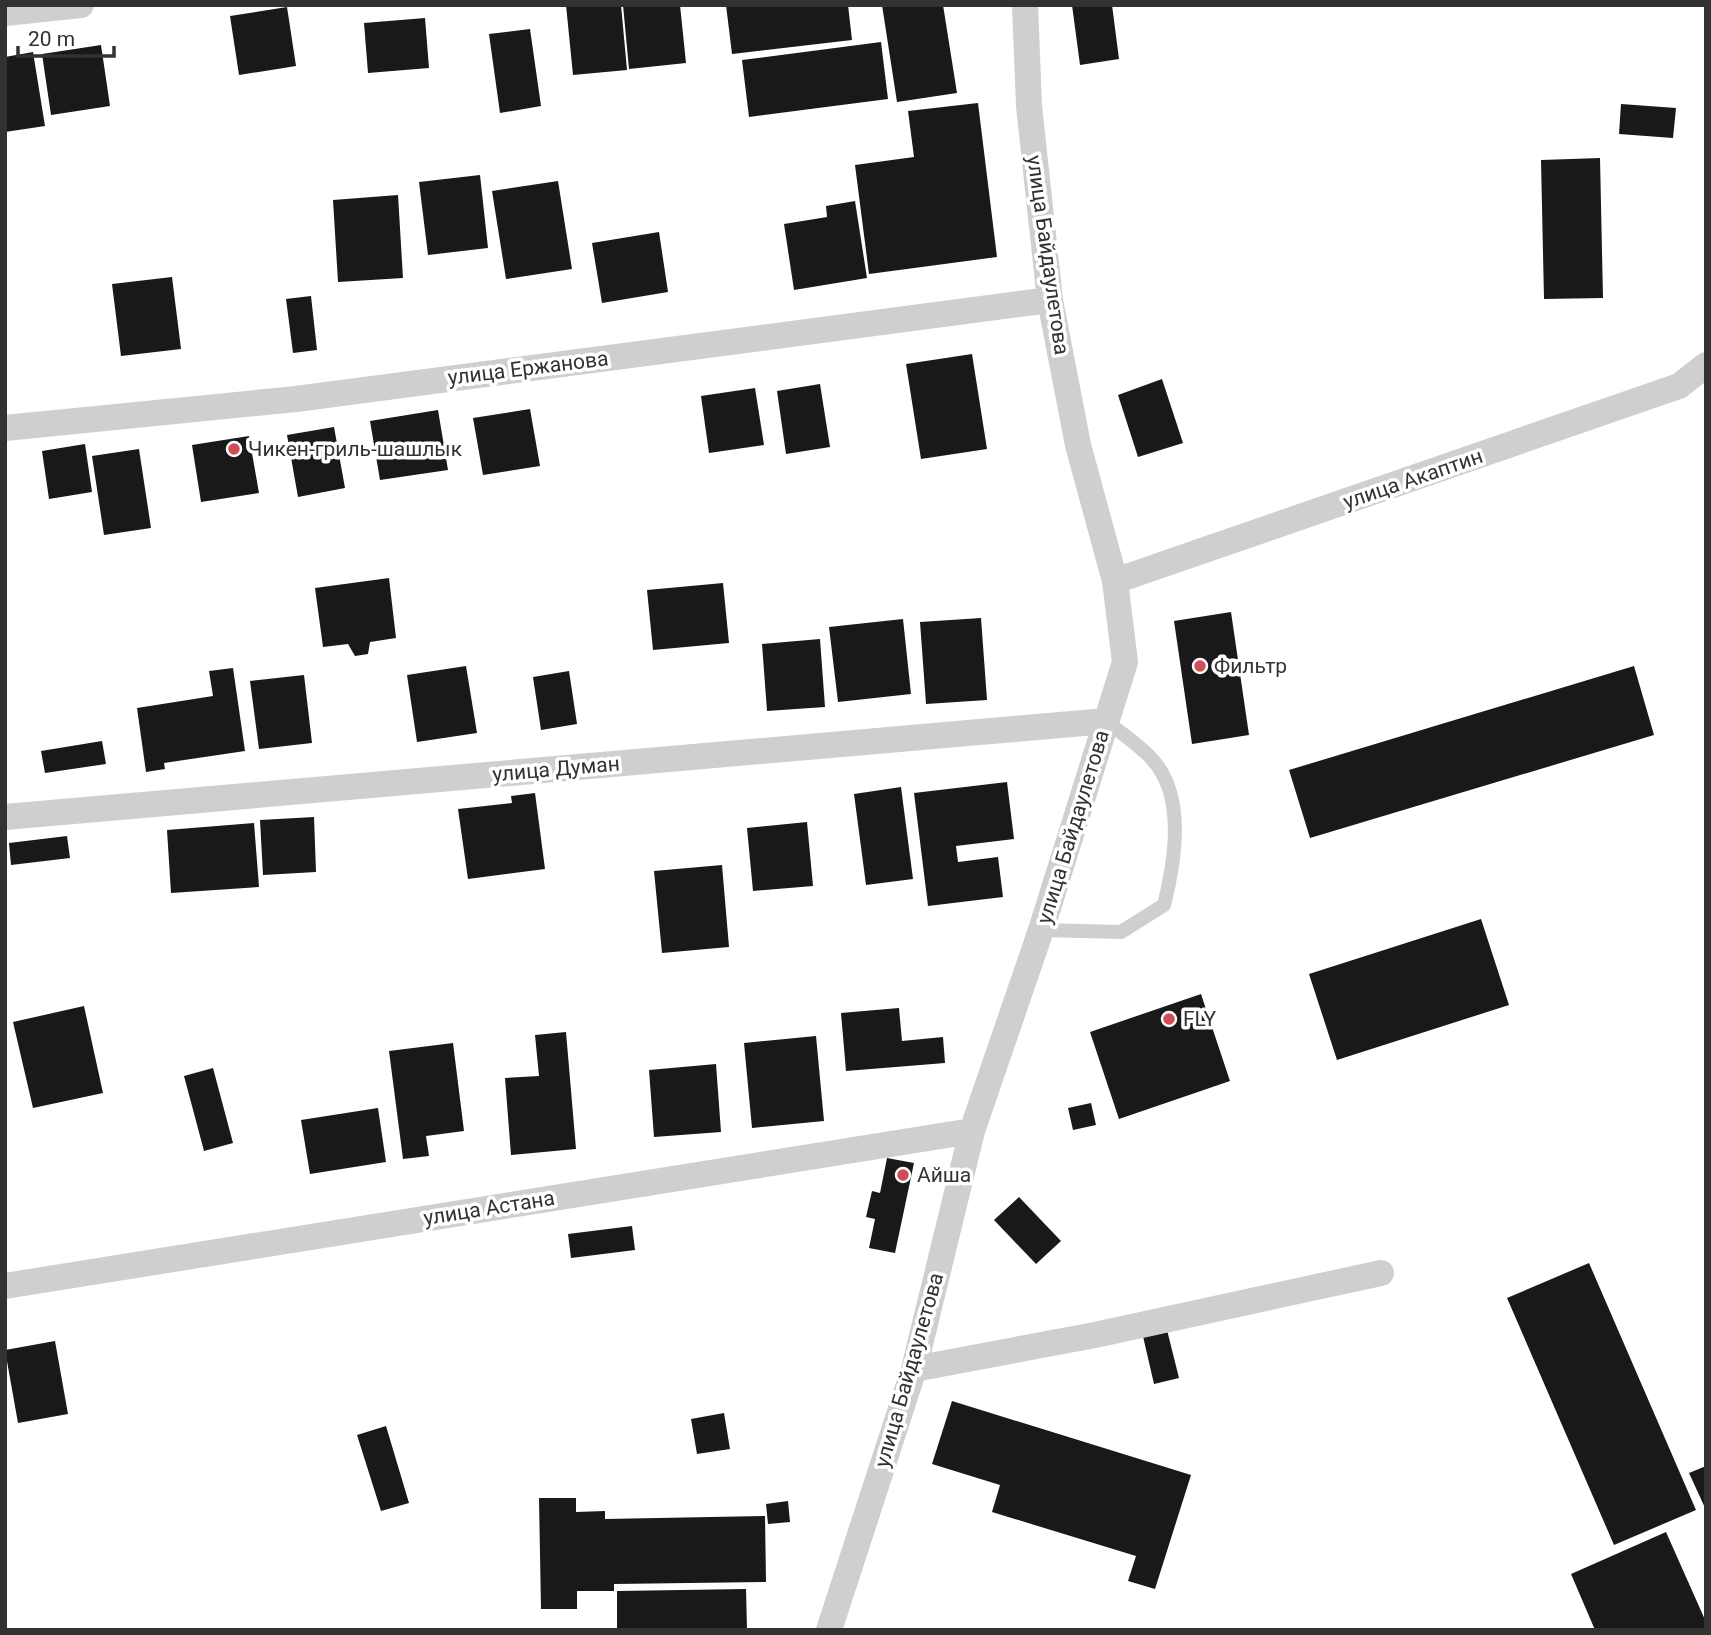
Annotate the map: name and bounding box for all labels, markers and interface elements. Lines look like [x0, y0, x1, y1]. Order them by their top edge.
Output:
scale bar [18, 14, 114, 58]
text: 20 m [28, 27, 75, 51]
street label: улица Байдаулетова [1022, 154, 1074, 356]
street label: улица Ержанова [446, 346, 610, 390]
place label: Чикен-гриль-шашлык [248, 437, 463, 461]
marker: Чикен-гриль-шашлык [226, 441, 242, 457]
street label: улица Акаптин [1340, 444, 1486, 514]
place label: Фильтр [1214, 654, 1287, 678]
marker: Фильтр [1192, 658, 1208, 674]
street label: улица Байдаулетова [1032, 727, 1114, 927]
street label: улица Думан [491, 751, 621, 787]
place label: FLY [1183, 1007, 1216, 1031]
marker: FLY [1161, 1011, 1177, 1027]
place label: Айша [917, 1163, 971, 1187]
marker: Айша [895, 1167, 911, 1183]
street label: улица Астана [422, 1186, 556, 1230]
street label: улица Байдаулетова [870, 1270, 948, 1470]

